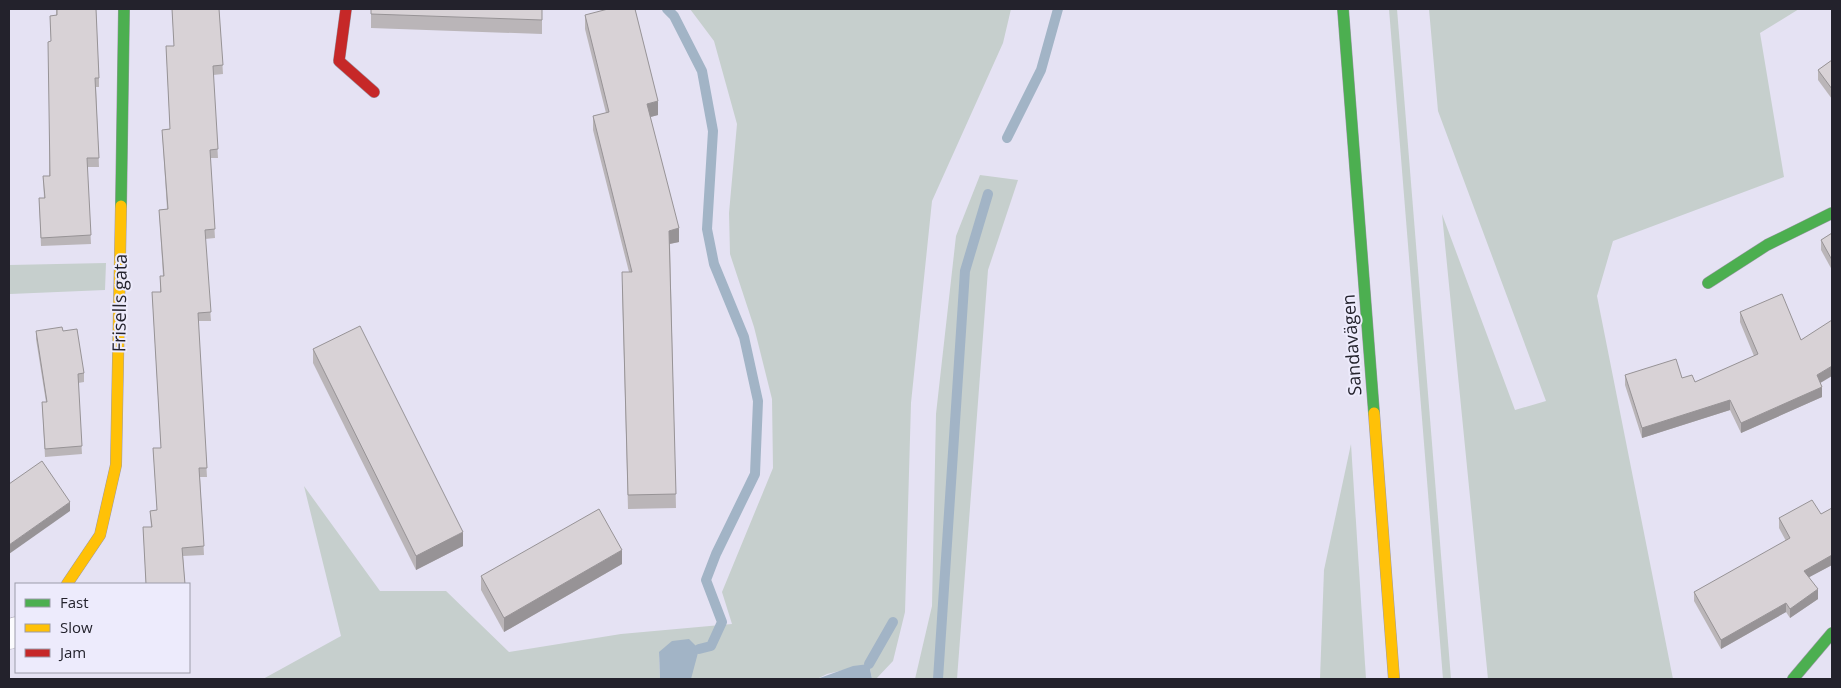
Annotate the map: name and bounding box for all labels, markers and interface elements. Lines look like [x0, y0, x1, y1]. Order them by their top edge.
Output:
street label: Frisells gata [106, 254, 132, 352]
street label: Sandavägen [1335, 293, 1367, 397]
legend [15, 583, 190, 673]
text: Fast [60, 592, 89, 612]
text: Slow [60, 617, 93, 637]
text: Jam [58, 642, 86, 662]

